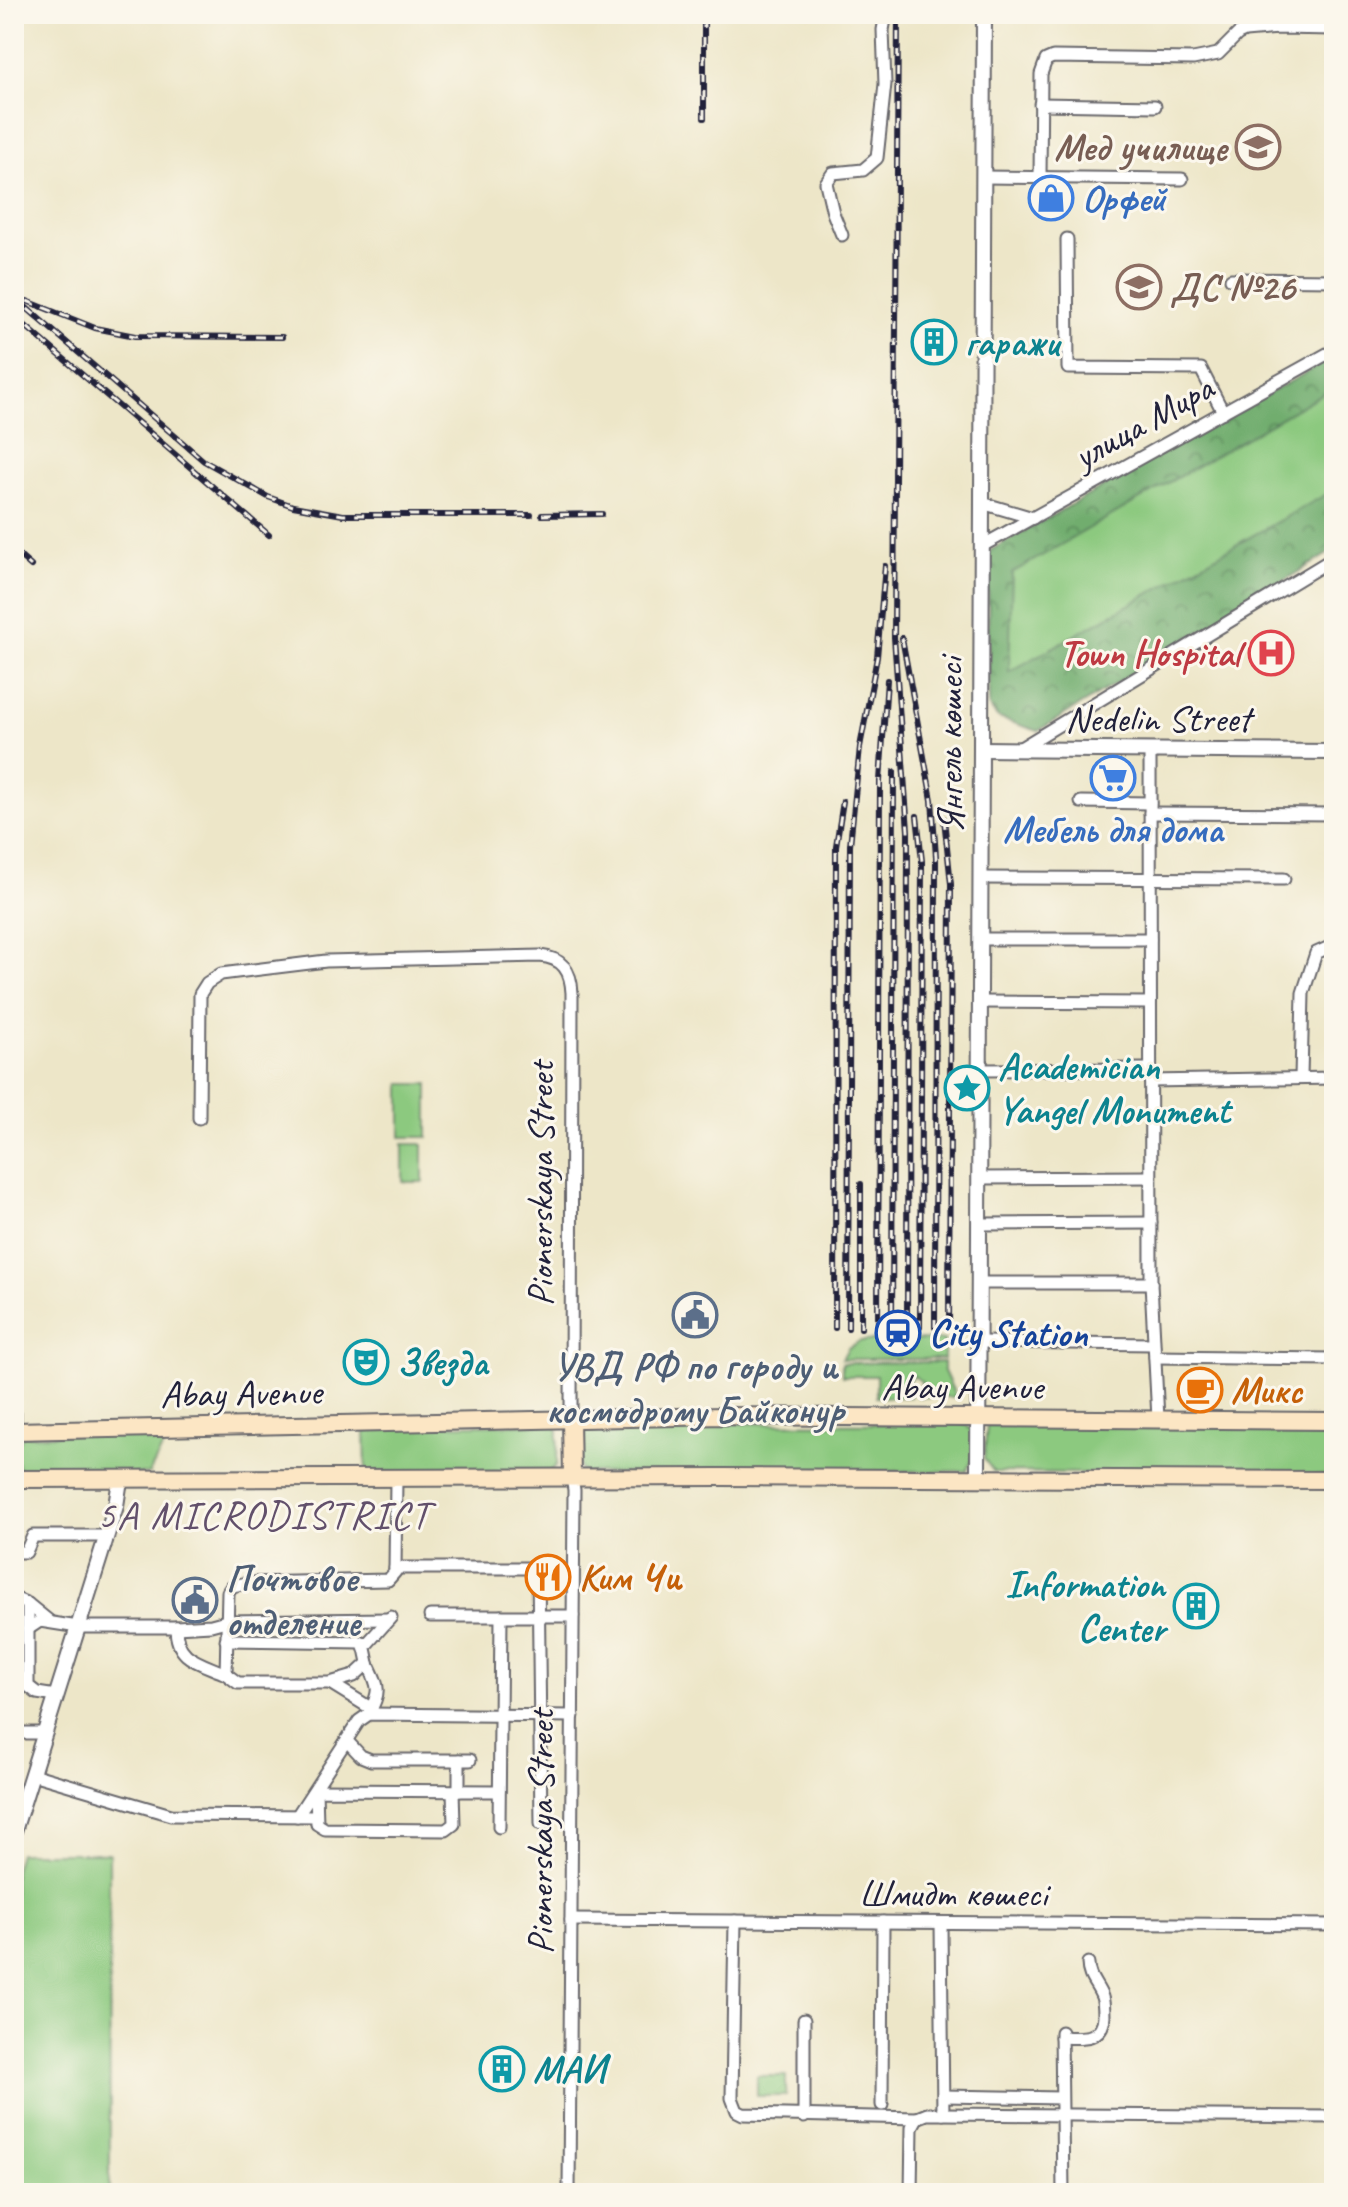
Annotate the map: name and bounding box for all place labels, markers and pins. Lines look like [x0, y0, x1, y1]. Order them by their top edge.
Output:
school or university icon: Мед училище [1234, 123, 1282, 171]
place label: Мед училище [1054, 124, 1229, 171]
shop icon: Орфей [1027, 174, 1075, 222]
place label: Орфей [1082, 175, 1168, 222]
school or university icon: ДС №26 [1115, 263, 1163, 311]
place label: ДС №26 [1170, 264, 1298, 311]
building icon: гаражи [910, 318, 958, 366]
place label: гаражи [965, 319, 1062, 366]
hospital icon: Town Hospital [1247, 629, 1295, 677]
place label: Town Hospital [1059, 630, 1247, 677]
supermarket icon: Мебель для дома [1089, 754, 1137, 802]
place label: Мебель для дома [1003, 806, 1225, 853]
place label: Academician Yangel Monument [998, 1043, 1233, 1134]
place icon: Academician Yangel Monument [943, 1064, 991, 1112]
public building icon: УВД РФ по городу и космодрому Байконур [671, 1291, 719, 1339]
station icon: City Station [874, 1309, 922, 1357]
place label: City Station [929, 1310, 1089, 1357]
theatre icon: Звезда [342, 1338, 390, 1386]
place label: Звезда [397, 1339, 490, 1387]
place label: УВД РФ по городу и космодрому Байконур [546, 1343, 847, 1434]
cafe icon: Микс [1176, 1366, 1224, 1414]
place label: Микс [1231, 1367, 1303, 1414]
restaurant icon: Ким Чи [524, 1553, 572, 1601]
place label: Ким Чи [579, 1554, 684, 1601]
place label: Почтовое отделение [226, 1555, 362, 1646]
place label: Information Center [1005, 1561, 1169, 1652]
public building icon: Почтовое отделение [171, 1576, 219, 1624]
building icon: Information Center [1172, 1582, 1220, 1630]
building icon: МАИ [478, 2045, 526, 2093]
place label: МАИ [533, 2046, 612, 2093]

